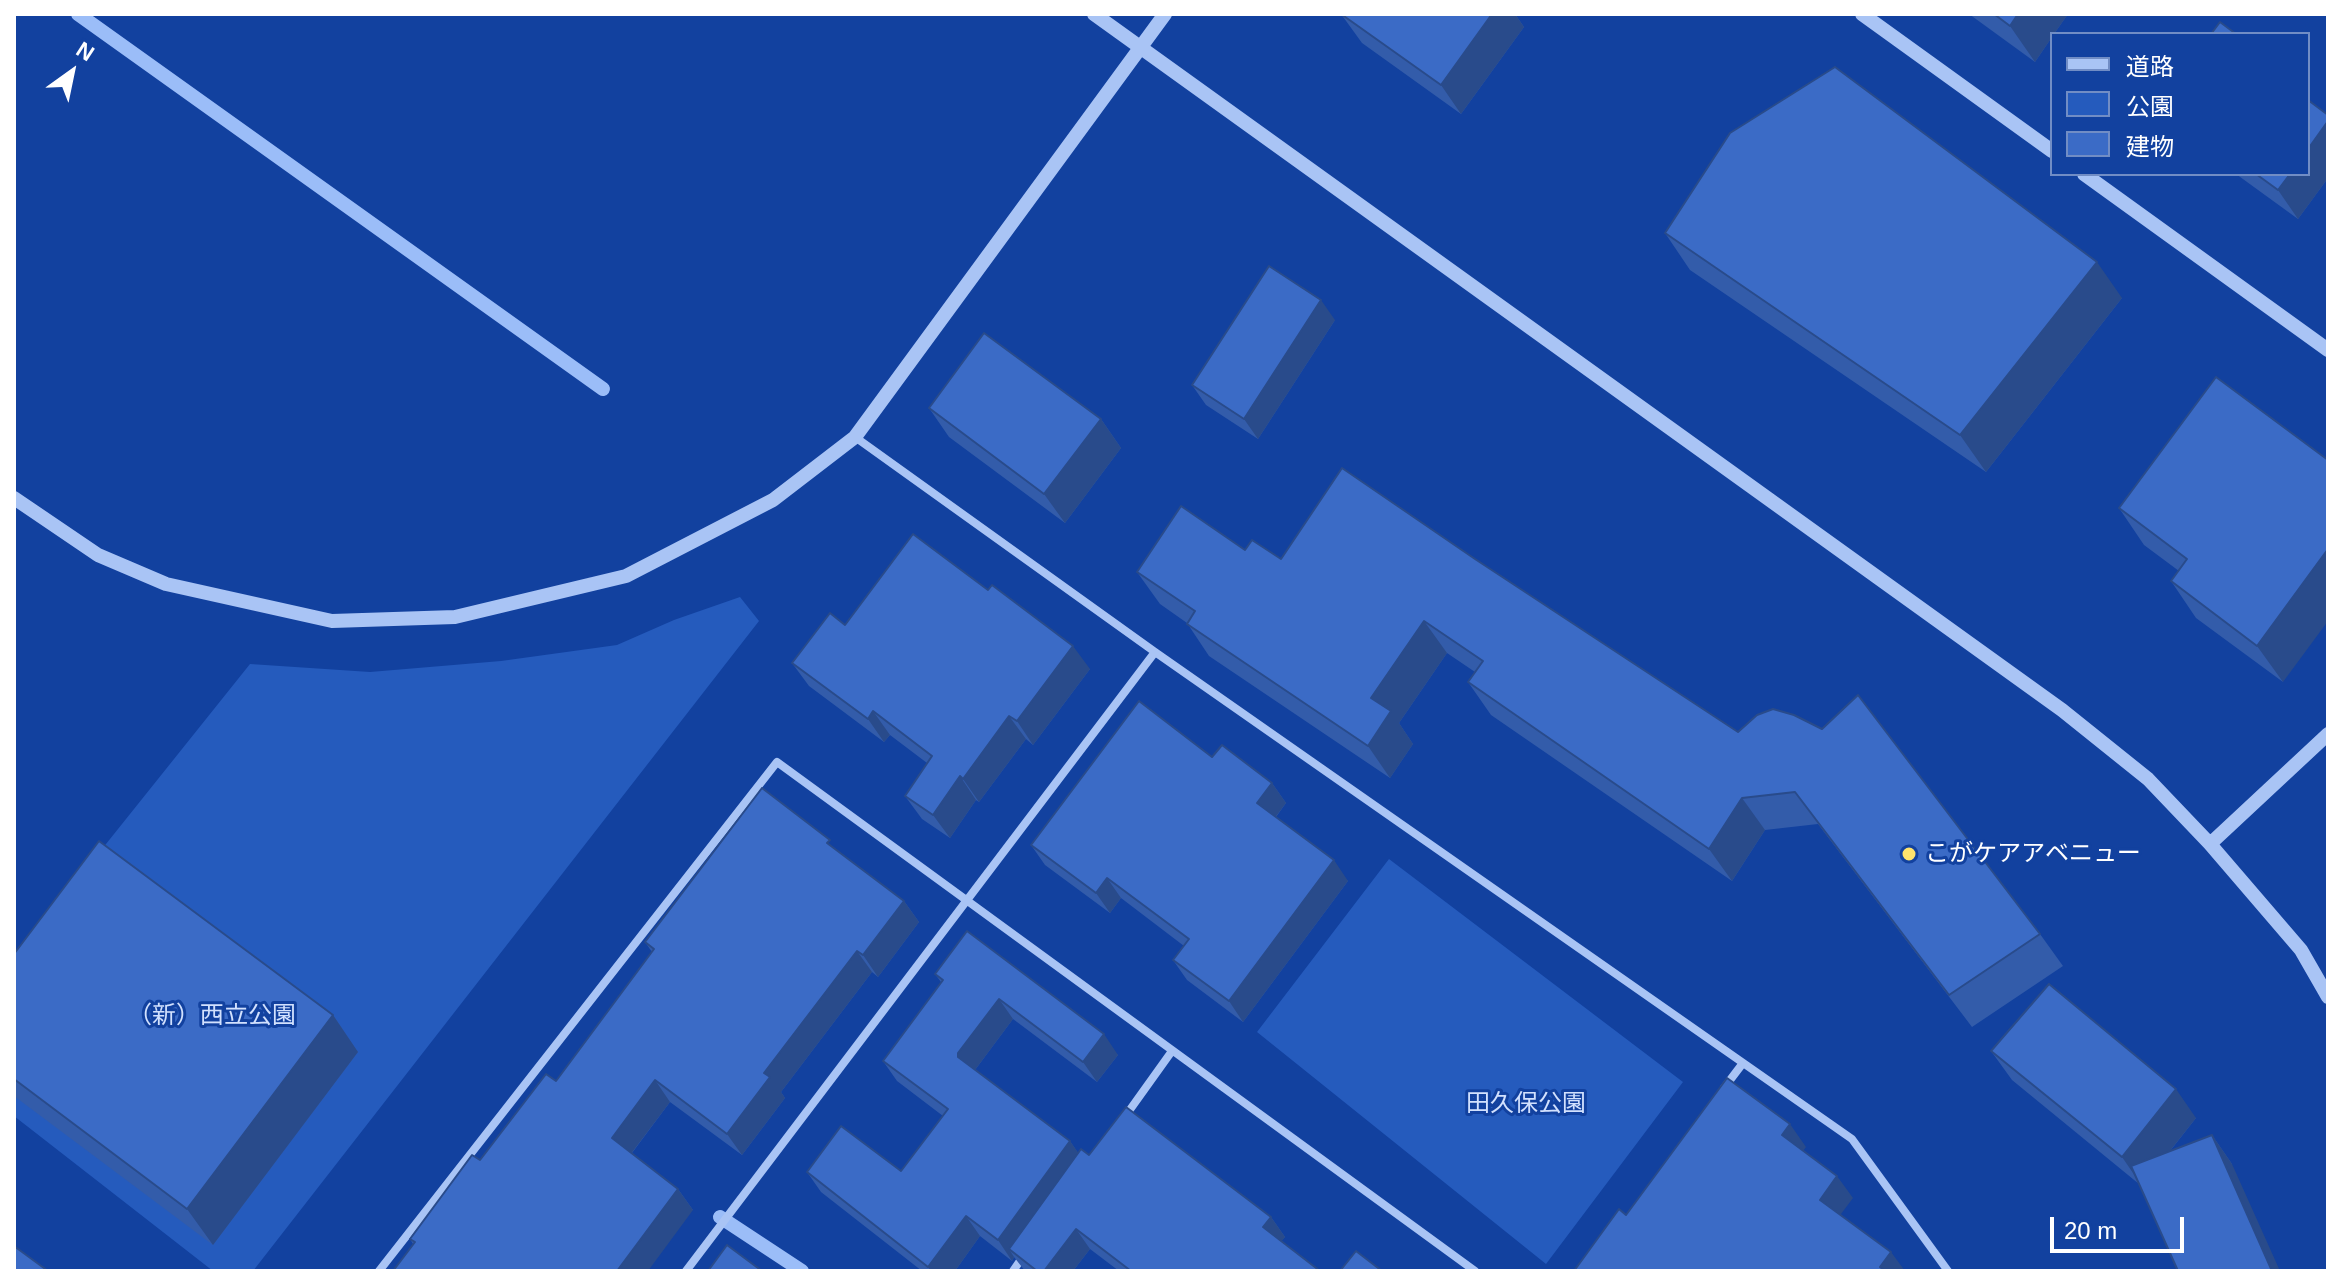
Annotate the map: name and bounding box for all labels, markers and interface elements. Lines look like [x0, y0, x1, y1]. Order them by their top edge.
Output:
north arrow [32, 32, 112, 112]
legend [2050, 32, 2310, 176]
text: N [72, 37, 99, 66]
text: 道路 [2126, 53, 2174, 80]
text: 公園 [2126, 93, 2174, 120]
text: 建物 [2126, 133, 2174, 160]
place label: こがケアアベニュー [1925, 840, 2141, 868]
marker: こがケアアベニュー [1900, 845, 1918, 863]
park label: （新）西立公園 [128, 1002, 296, 1030]
park label: 田久保公園 [1466, 1090, 1586, 1118]
scale bar [2054, 1201, 2188, 1251]
text: 20 m [2064, 1217, 2117, 1244]

